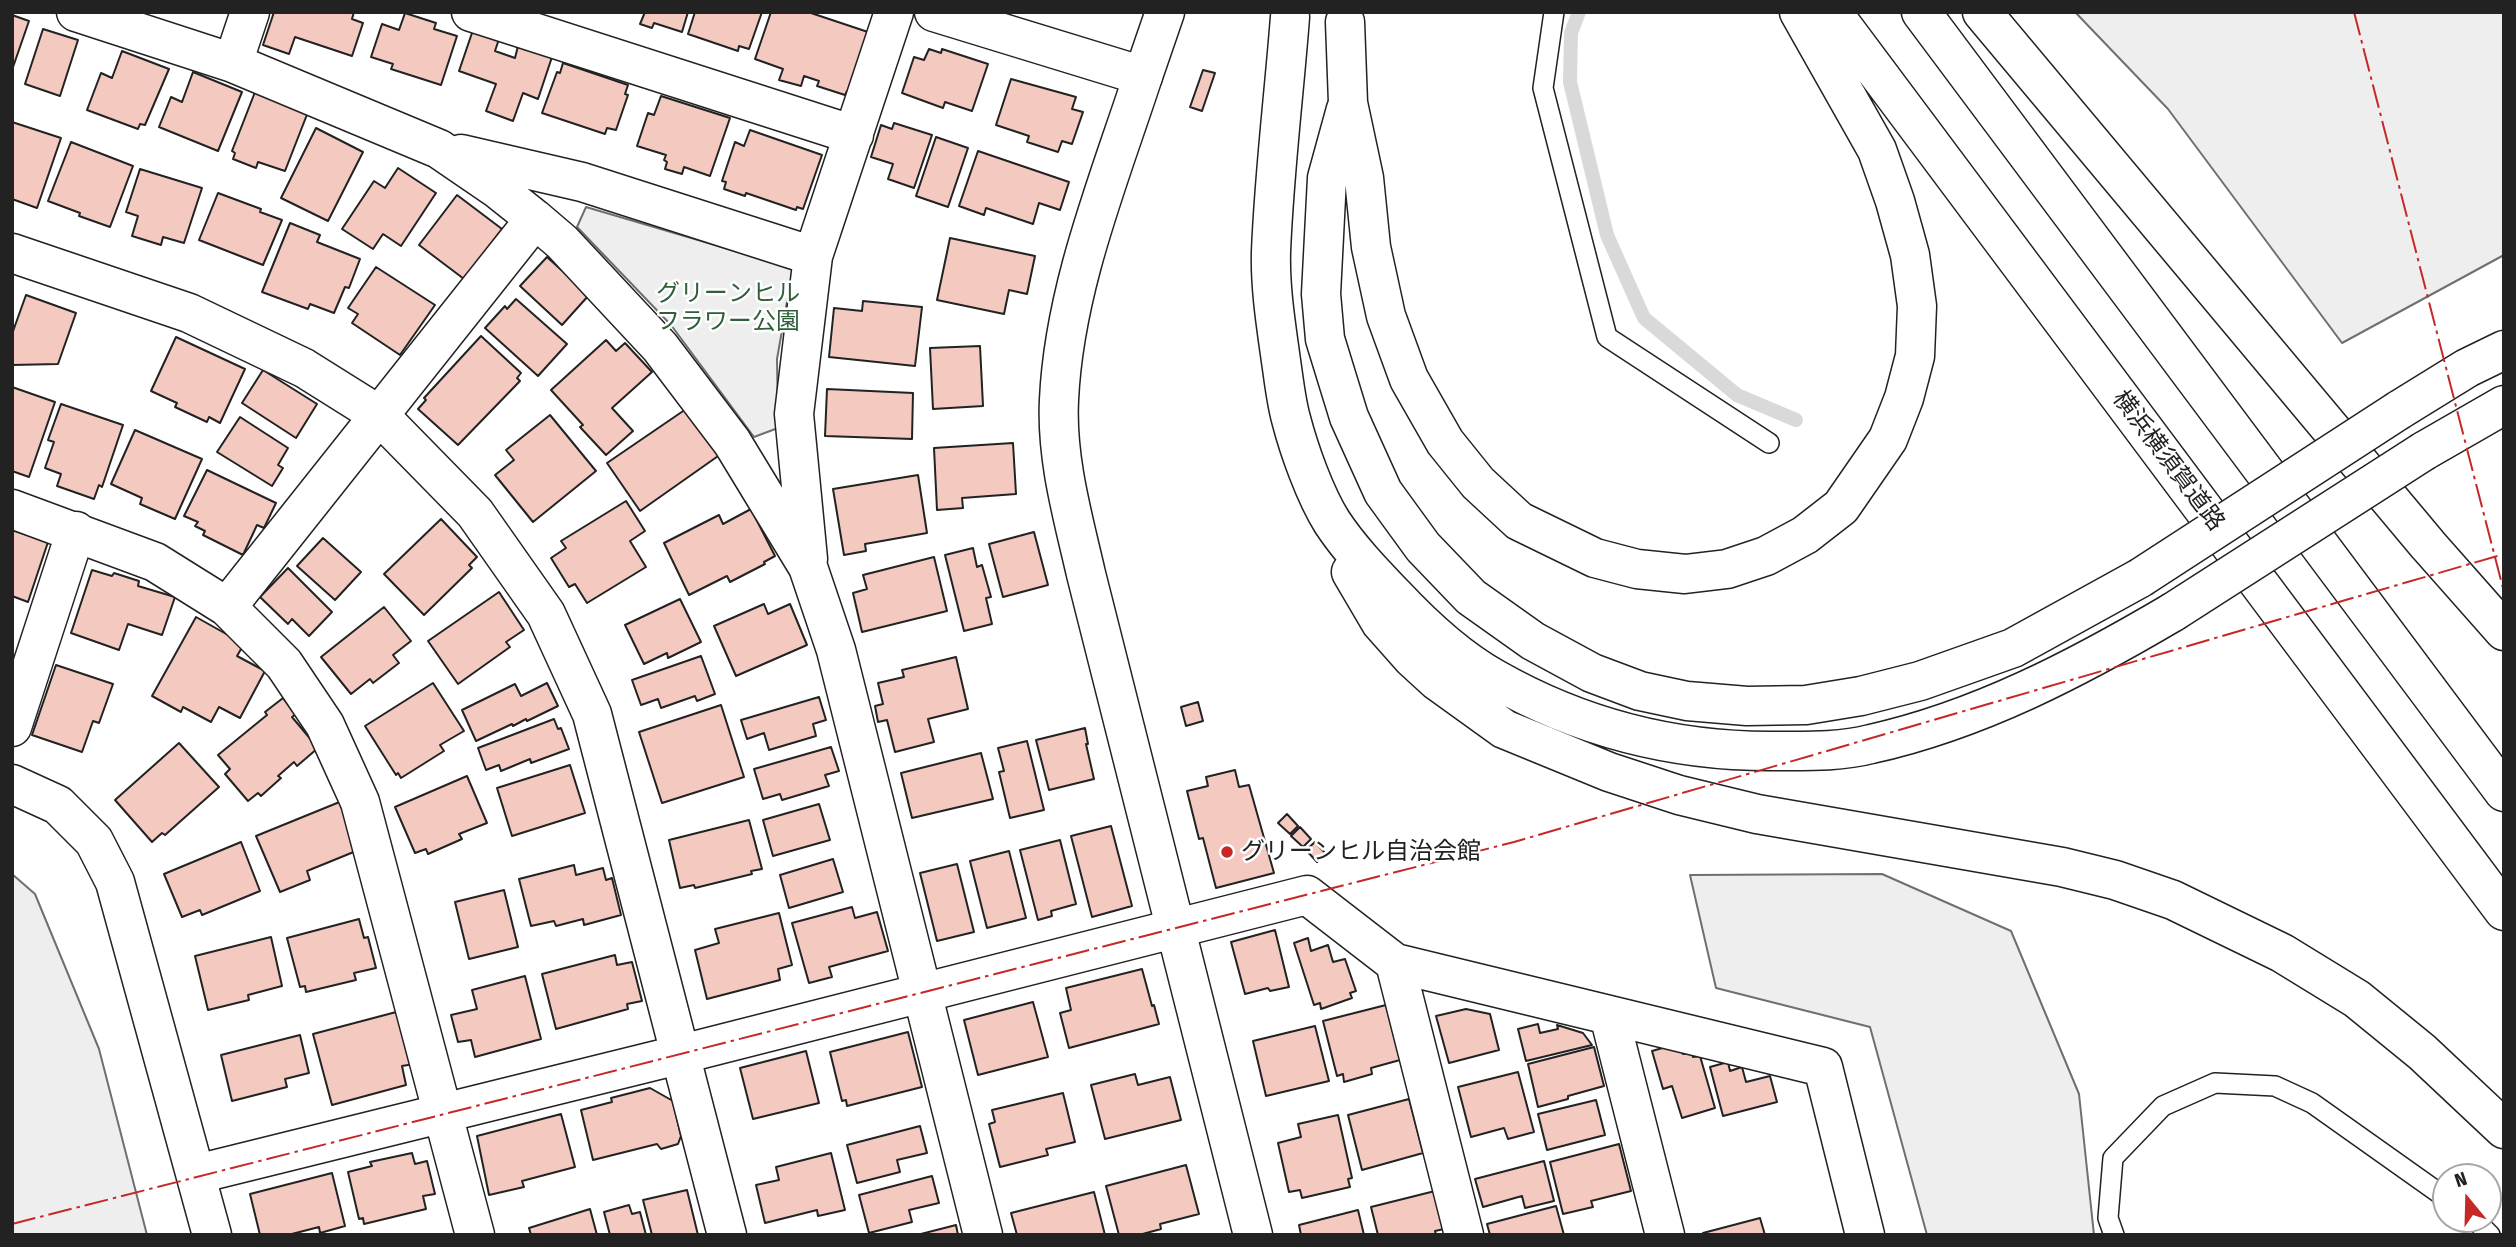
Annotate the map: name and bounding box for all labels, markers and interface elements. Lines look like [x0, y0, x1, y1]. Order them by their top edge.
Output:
park label: グリーンヒル フラワー公園 [656, 280, 800, 336]
street label: 横浜横須賀道路 [2106, 385, 2230, 537]
place label: グリーンヒル自治会館 [1241, 838, 1481, 866]
marker: グリーンヒル自治会館 [1219, 844, 1235, 860]
north arrow [2432, 1163, 2502, 1233]
text: N [2452, 1167, 2470, 1192]

